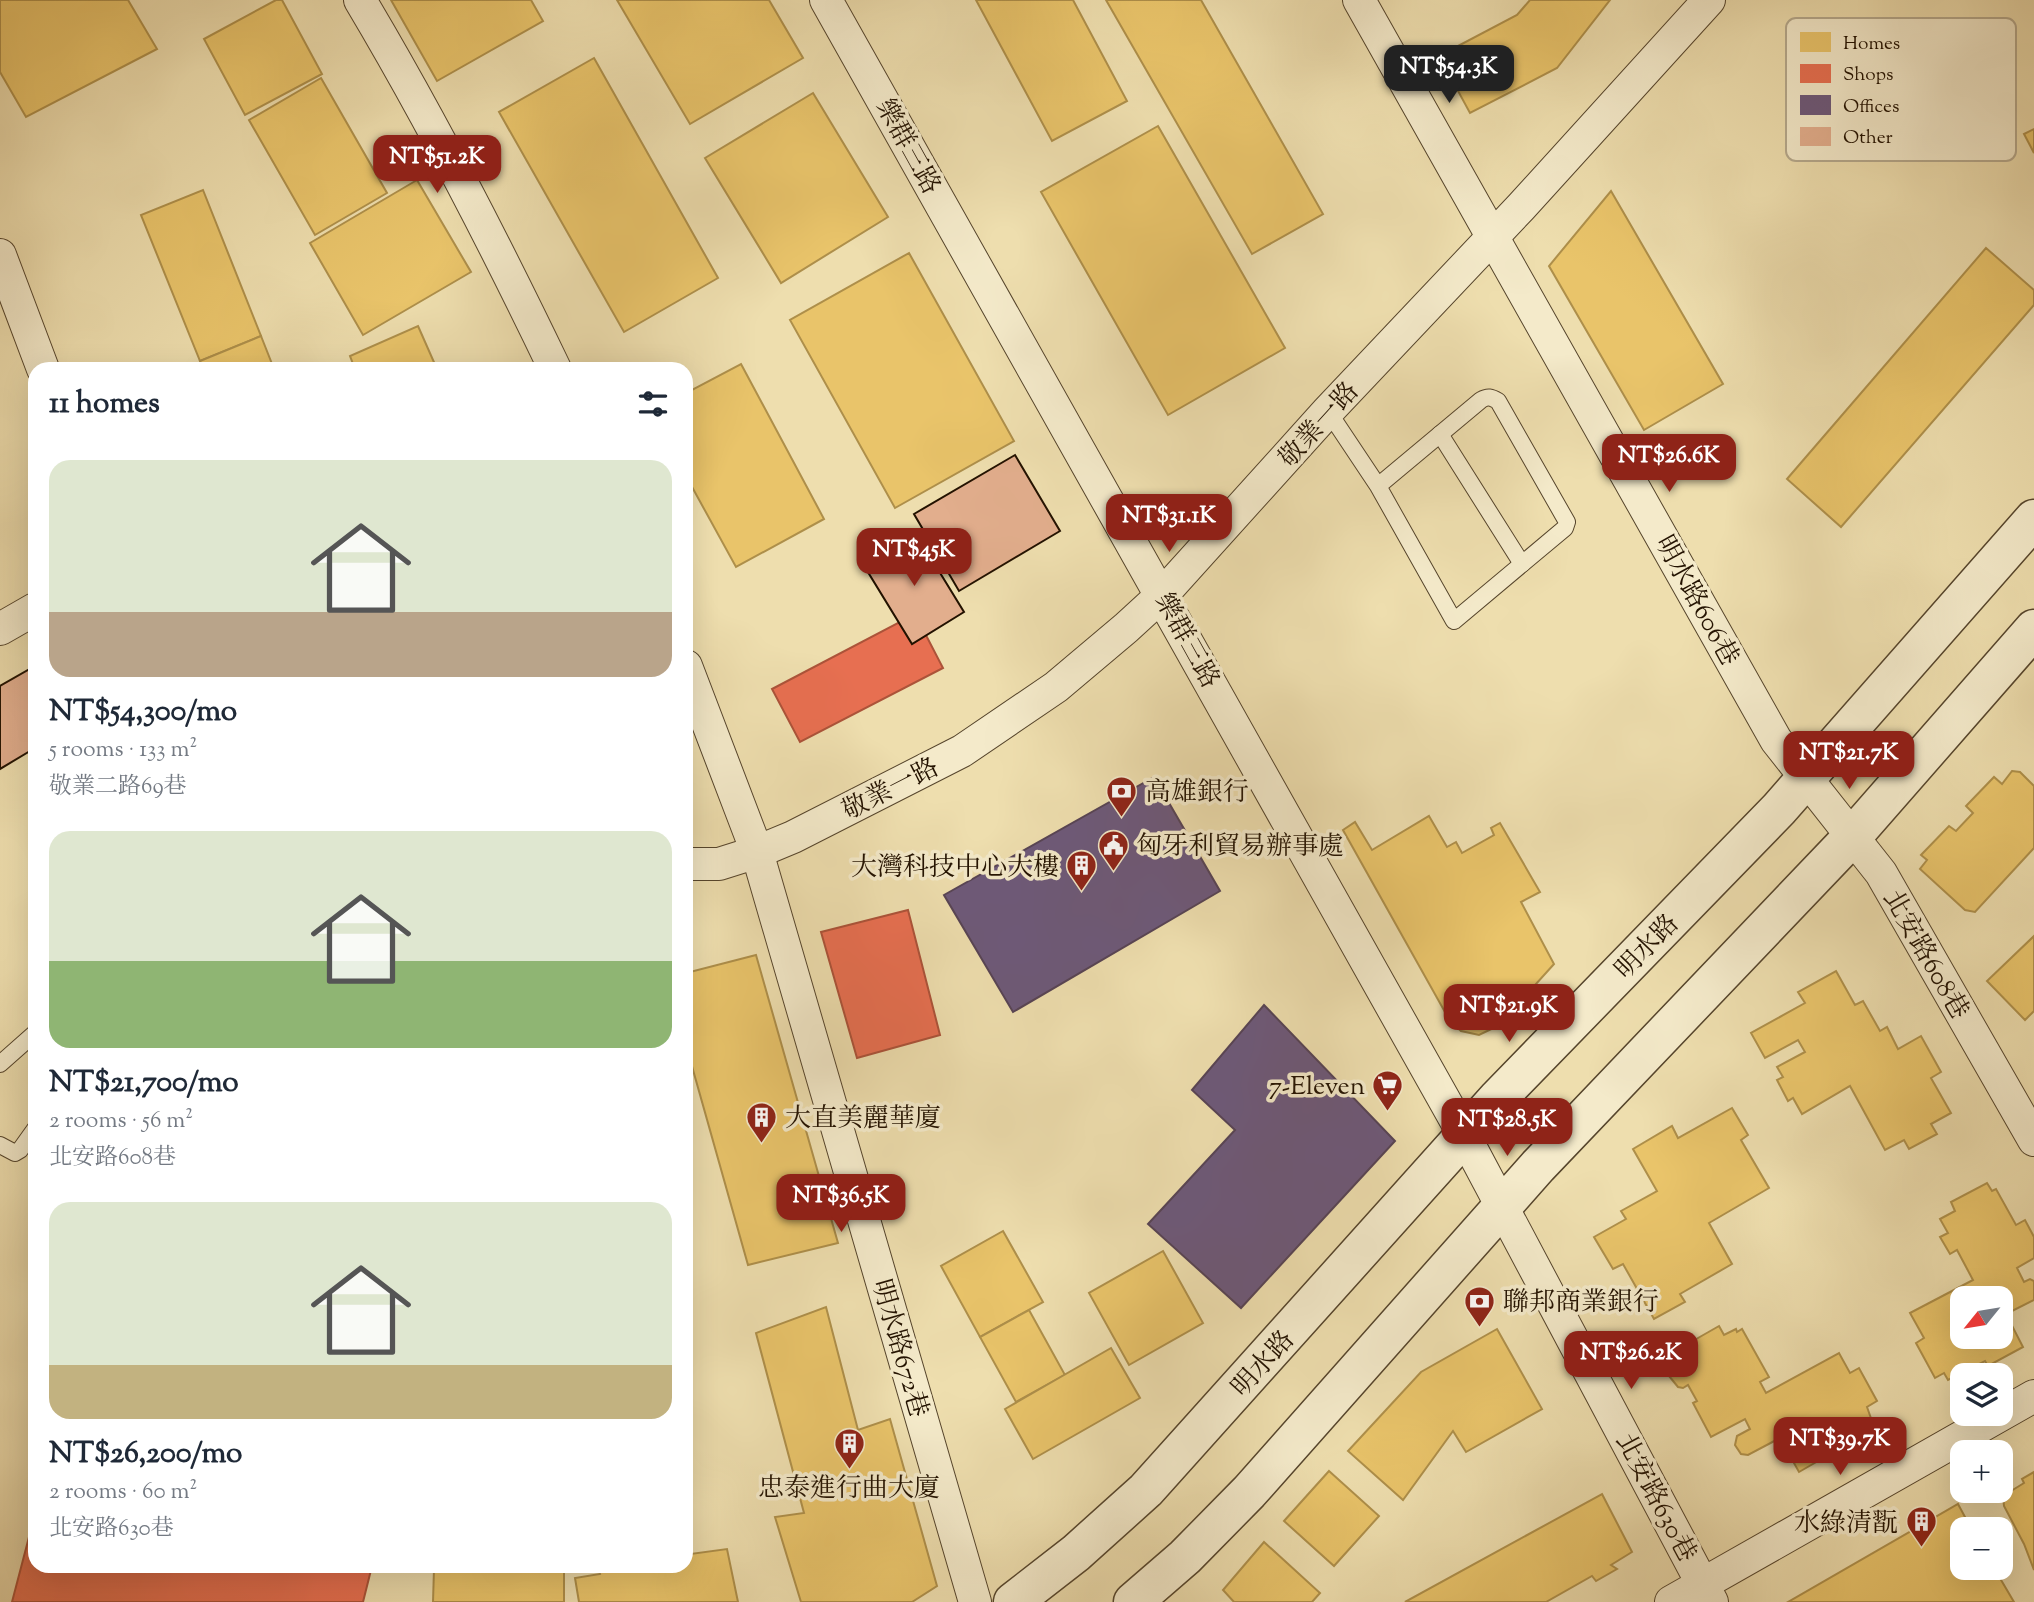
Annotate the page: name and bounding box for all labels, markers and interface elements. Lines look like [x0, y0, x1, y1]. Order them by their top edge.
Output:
legend [1786, 18, 2016, 161]
text: Homes [1843, 31, 1900, 58]
pin: NT$54.3K [1377, 46, 1521, 105]
text: NT$54.3K [1400, 51, 1498, 84]
text: Shops [1843, 62, 1894, 89]
street label: 樂群三路 [865, 93, 948, 202]
text: Offices [1843, 94, 1899, 121]
text: Other [1843, 125, 1893, 152]
pin: NT$51.2K [365, 136, 509, 195]
text: NT$51.2K [389, 141, 485, 174]
street label: 敬業一路 [1271, 375, 1368, 477]
text: 11 homes [49, 383, 160, 426]
icon: filters [634, 385, 672, 423]
pin: NT$26.6K [1597, 434, 1741, 494]
text: NT$26.6K [1618, 440, 1720, 473]
pin: NT$31.1K [1097, 494, 1241, 554]
text: NT$31.1K [1122, 500, 1216, 533]
icon: home [298, 505, 424, 631]
pin: NT$45K [857, 528, 971, 588]
street label: 明水路606巷 [1645, 529, 1747, 673]
text: NT$45K [873, 534, 955, 567]
street label: 樂群三路 [1144, 587, 1227, 696]
text: NT$54,300/mo [49, 691, 237, 734]
pin: NT$21.7K [1777, 732, 1921, 791]
text: 5 rooms · 133 m² [49, 734, 197, 767]
text: NT$21.7K [1799, 737, 1899, 770]
street label: 敬業一路 [836, 750, 946, 830]
text: 敬業二路69巷 [49, 771, 187, 804]
bank icon: 高雄銀行 [1105, 774, 1139, 818]
place label: 高雄銀行 [1145, 775, 1249, 812]
public building icon: 匈牙利貿易辦事處 [1096, 828, 1130, 872]
place label: 匈牙利貿易辦事處 [1136, 829, 1344, 866]
building icon: 大灣科技中心大樓 [1065, 849, 1099, 893]
place label: 大灣科技中心大樓 [851, 850, 1059, 887]
icon: home [298, 876, 424, 1002]
street label: 北安路608巷 [1873, 884, 1977, 1027]
street label: 明水路 [1607, 907, 1688, 989]
pin: NT$21.9K [1437, 984, 1581, 1044]
text: NT$21.9K [1460, 990, 1558, 1023]
text: NT$21,700/mo [49, 1062, 239, 1105]
supermarket icon: 7-Eleven [1371, 1068, 1405, 1112]
place label: 7-Eleven [1269, 1069, 1365, 1106]
pin: NT$28.5K [1435, 1098, 1579, 1158]
building icon: 大直美麗華廈 [745, 1100, 779, 1144]
place label: 大直美麗華廈 [785, 1101, 941, 1138]
text: NT$28.5K [1457, 1104, 1557, 1137]
text: 2 rooms · 56 m² [49, 1105, 193, 1138]
text: 北安路608巷 [49, 1142, 176, 1175]
pin: NT$36.5K [769, 1174, 913, 1234]
text: NT$36.5K [792, 1180, 890, 1213]
icon: home [298, 1247, 424, 1373]
street label: 明水路672巷 [861, 1275, 936, 1422]
bank icon: 聯邦商業銀行 [1463, 1284, 1497, 1328]
place label: 聯邦商業銀行 [1503, 1285, 1659, 1322]
north arrow [1950, 1286, 2012, 1349]
map controls [1950, 1286, 2013, 1580]
street label: 明水路 [1224, 1323, 1304, 1406]
pin: NT$26.2K [1559, 1332, 1703, 1391]
text: NT$26.2K [1580, 1337, 1682, 1370]
button: layers [1950, 1363, 2013, 1426]
pin: NT$39.7K [1768, 1418, 1912, 1477]
text: NT$39.7K [1789, 1423, 1891, 1456]
building icon: 忠泰進行曲大廈 [832, 1427, 866, 1471]
street label: 北安路630巷 [1605, 1427, 1704, 1569]
text: NT$26,200/mo [49, 1433, 242, 1476]
button: + [1950, 1440, 2013, 1503]
place label: 忠泰進行曲大廈 [758, 1471, 940, 1508]
text: 2 rooms · 60 m² [49, 1476, 197, 1509]
building icon: 水綠清翫 [1904, 1505, 1938, 1549]
place label: 水綠清翫 [1794, 1506, 1898, 1543]
text: 北安路630巷 [49, 1513, 174, 1546]
button: − [1950, 1517, 2013, 1580]

